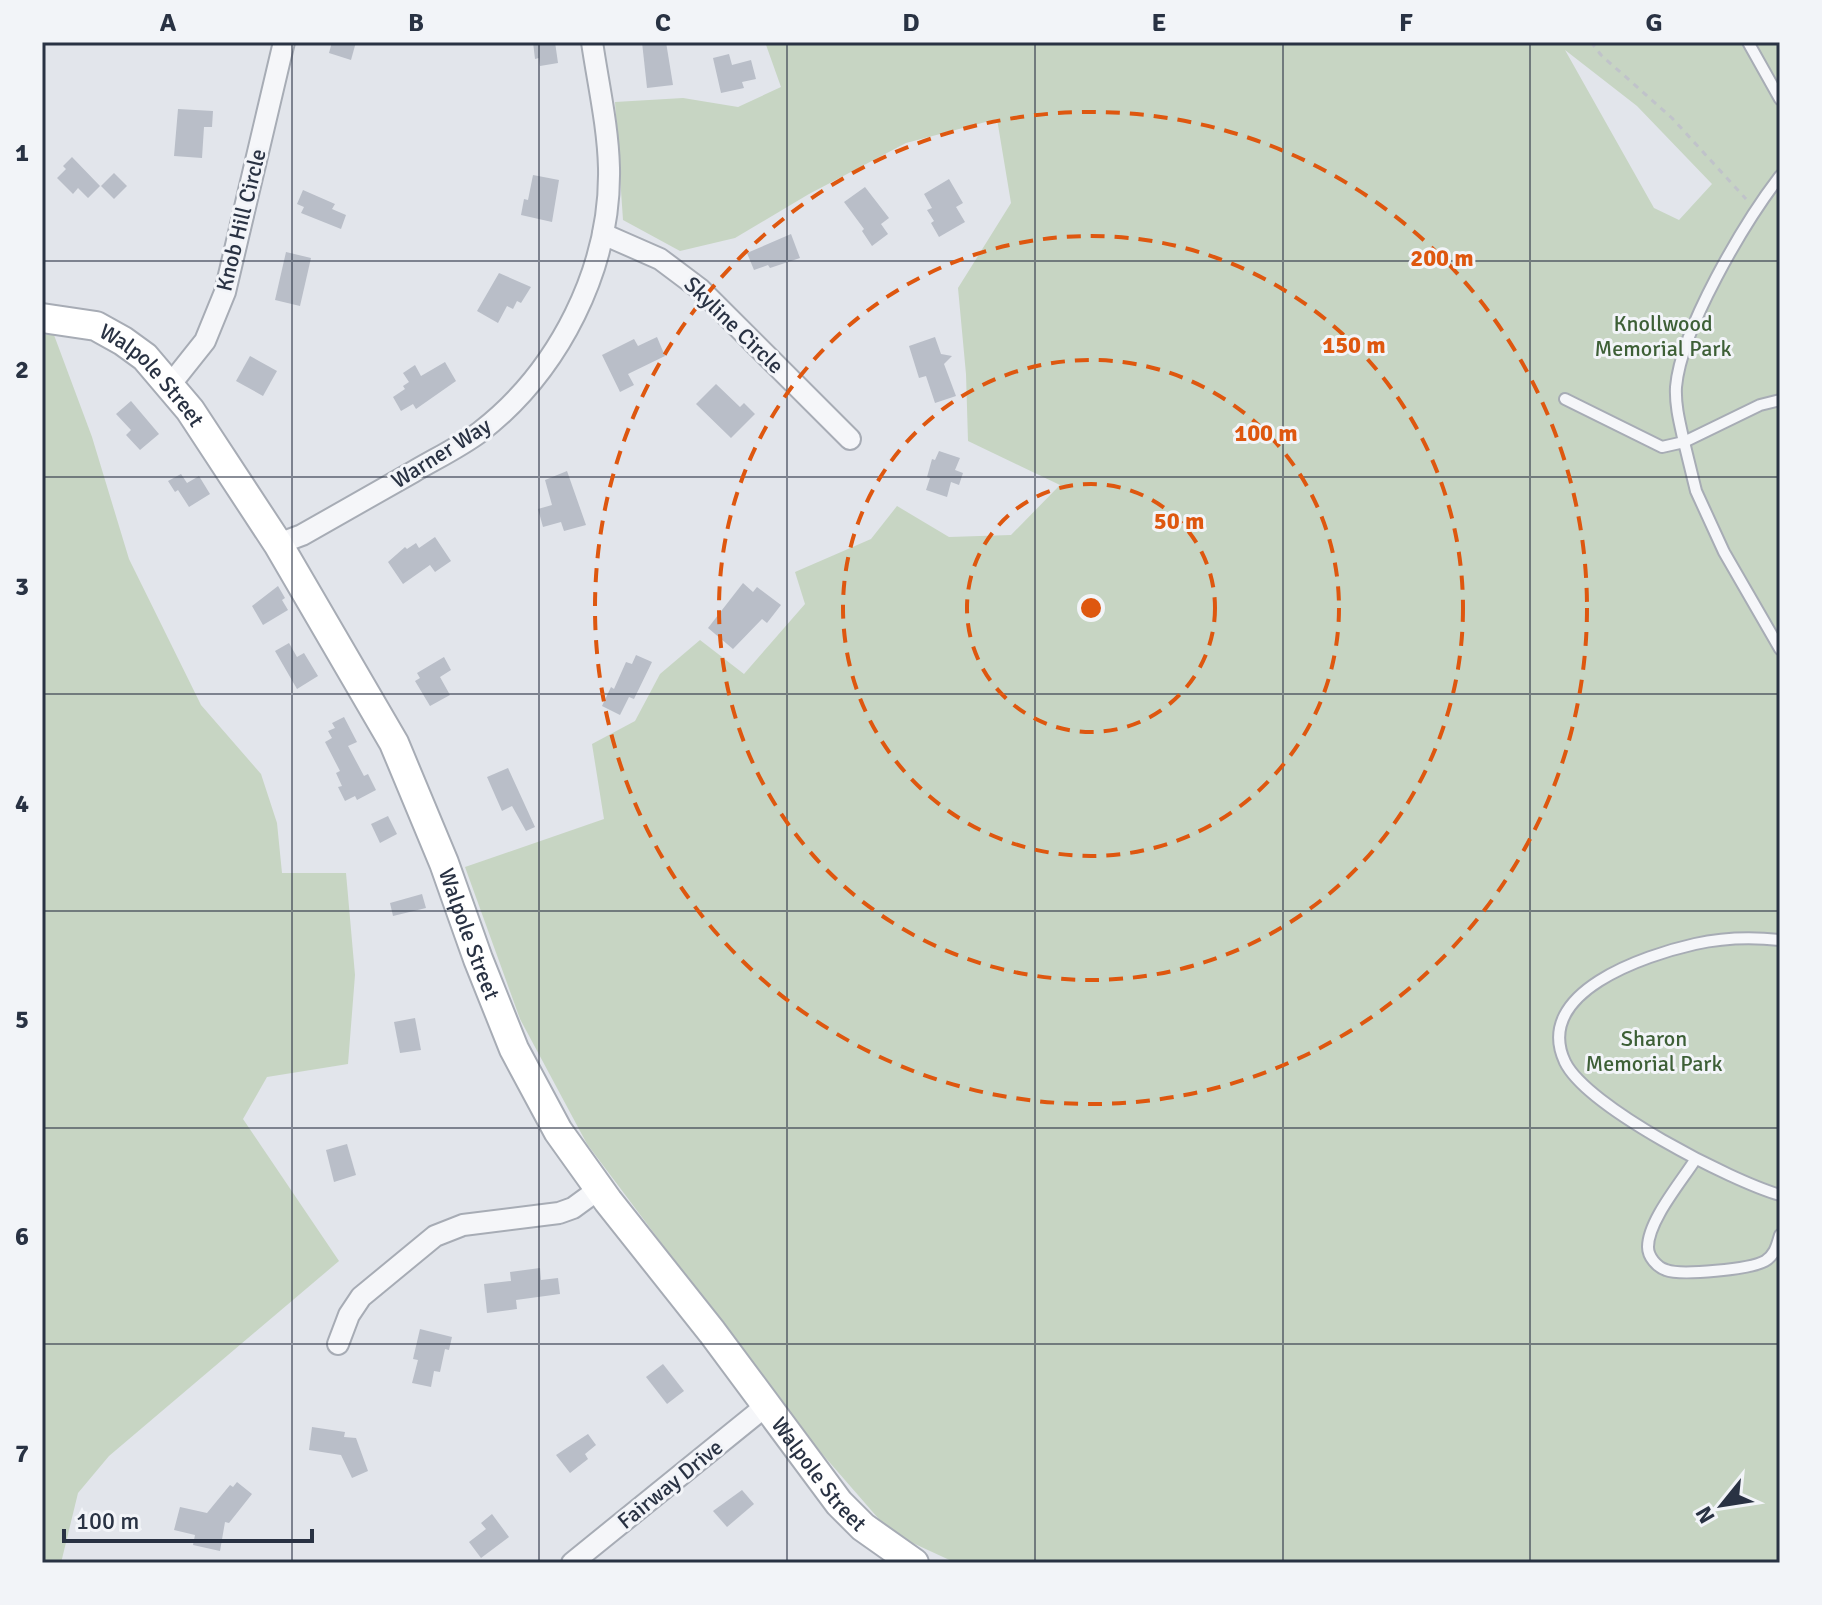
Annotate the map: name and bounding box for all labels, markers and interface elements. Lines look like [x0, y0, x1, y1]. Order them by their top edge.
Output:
text: A [160, 7, 177, 39]
text: B [408, 7, 424, 39]
text: C [655, 7, 671, 39]
text: D [902, 7, 920, 39]
text: E [1152, 7, 1166, 39]
text: F [1399, 7, 1413, 39]
text: G [1645, 7, 1663, 39]
text: 1 [15, 137, 29, 169]
street label: Knob Hill Circle [210, 146, 272, 294]
text: 200 m [1410, 243, 1474, 273]
street label: Skyline Circle [678, 271, 790, 379]
park label: Knollwood Memorial Park [1595, 310, 1731, 362]
street label: Walpole Street [95, 317, 211, 432]
text: 150 m [1322, 330, 1386, 360]
text: 2 [15, 354, 29, 386]
street label: Warner Way [386, 411, 496, 494]
text: 100 m [1234, 418, 1298, 448]
text: 50 m [1154, 506, 1204, 536]
text: 3 [15, 571, 29, 603]
centre of rings [1077, 594, 1105, 622]
text: 4 [15, 788, 29, 820]
street label: Walpole Street [433, 864, 506, 1004]
text: 5 [15, 1004, 29, 1036]
park label: Sharon Memorial Park [1586, 1025, 1722, 1077]
text: 6 [15, 1221, 29, 1253]
street label: Walpole Street [766, 1411, 873, 1537]
street label: Fairway Drive [612, 1433, 728, 1535]
text: 7 [15, 1438, 29, 1470]
north arrow [1682, 1465, 1762, 1545]
scale bar [64, 1493, 312, 1543]
text: N [1690, 1501, 1721, 1528]
text: 100 m [76, 1506, 139, 1536]

